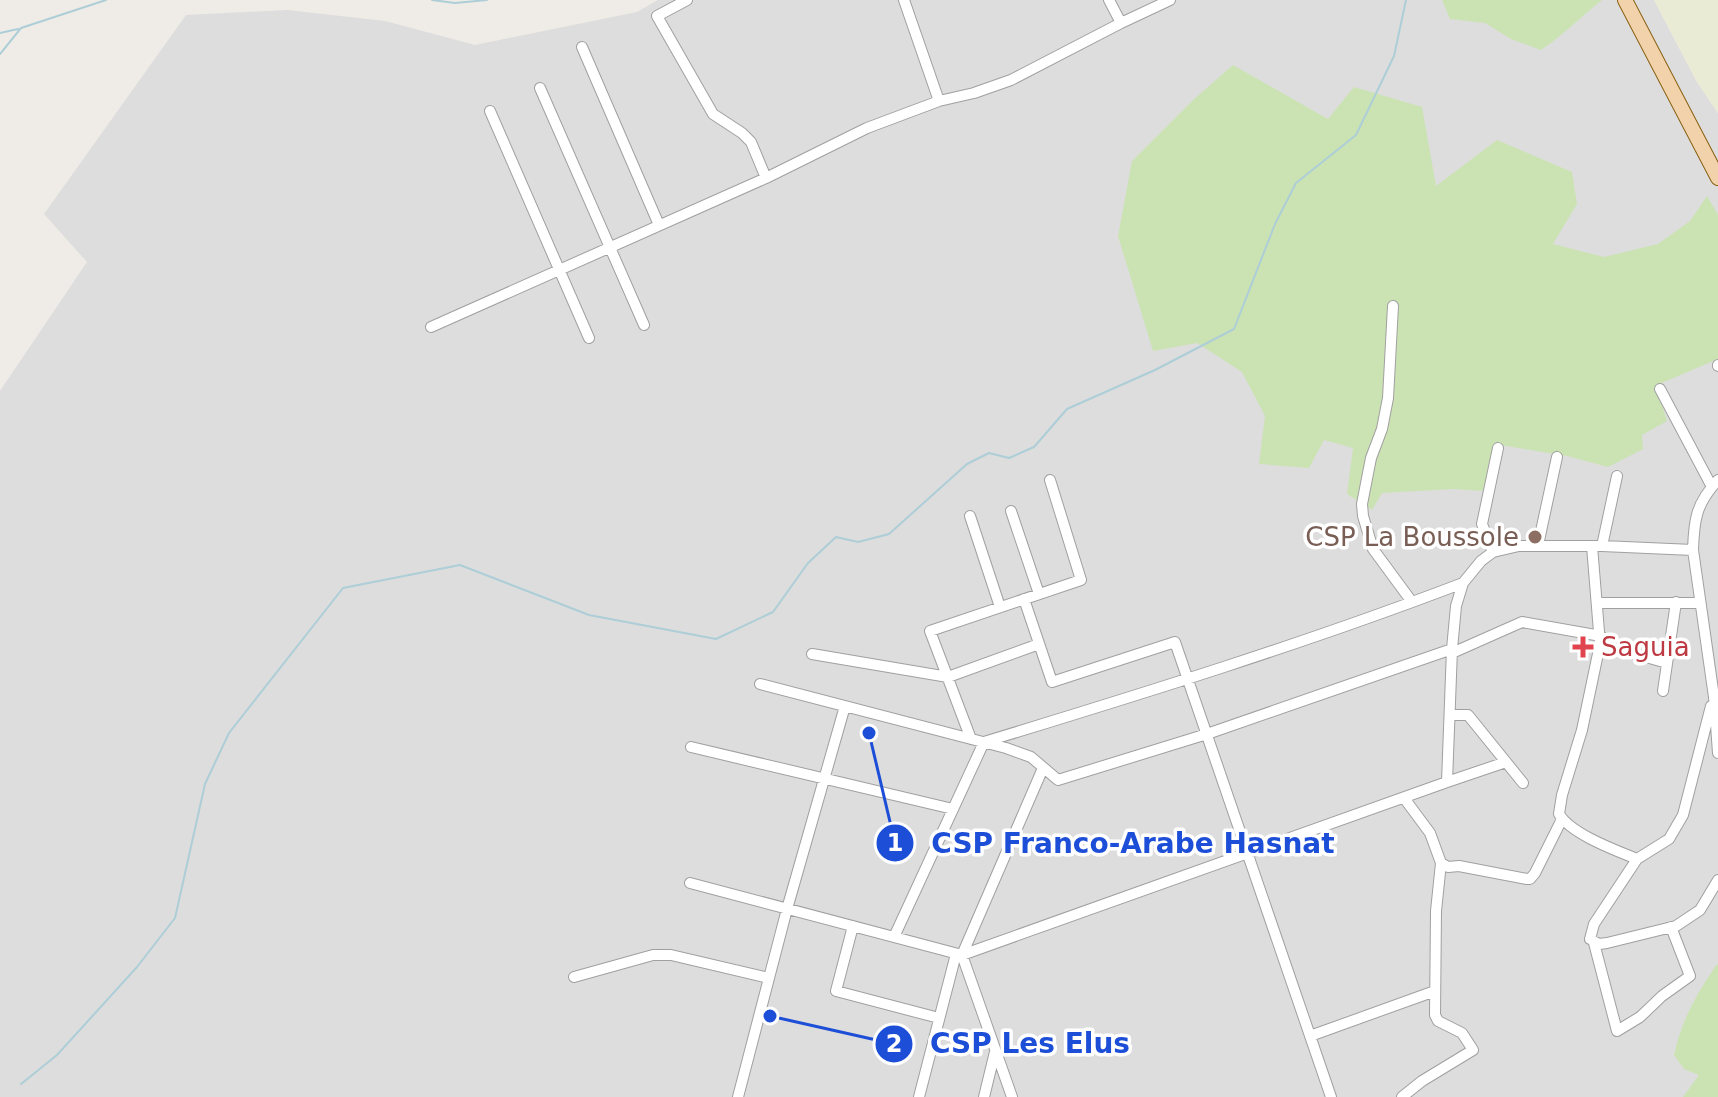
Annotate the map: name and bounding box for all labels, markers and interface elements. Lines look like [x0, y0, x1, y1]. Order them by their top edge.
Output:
place label: CSP La Boussole [1305, 522, 1519, 552]
marker: CSP La Boussole [1526, 528, 1544, 546]
place label: Saguia [1601, 632, 1690, 662]
marker: Saguia [1572, 636, 1594, 658]
callout: CSP Franco-Arabe Hasnat [875, 817, 1350, 869]
text: CSP Franco-Arabe Hasnat [931, 827, 1335, 860]
text: 1 [887, 829, 903, 857]
callout: CSP Les Elus [874, 1018, 1146, 1070]
text: CSP Les Elus [930, 1027, 1130, 1060]
text: 2 [886, 1030, 902, 1058]

